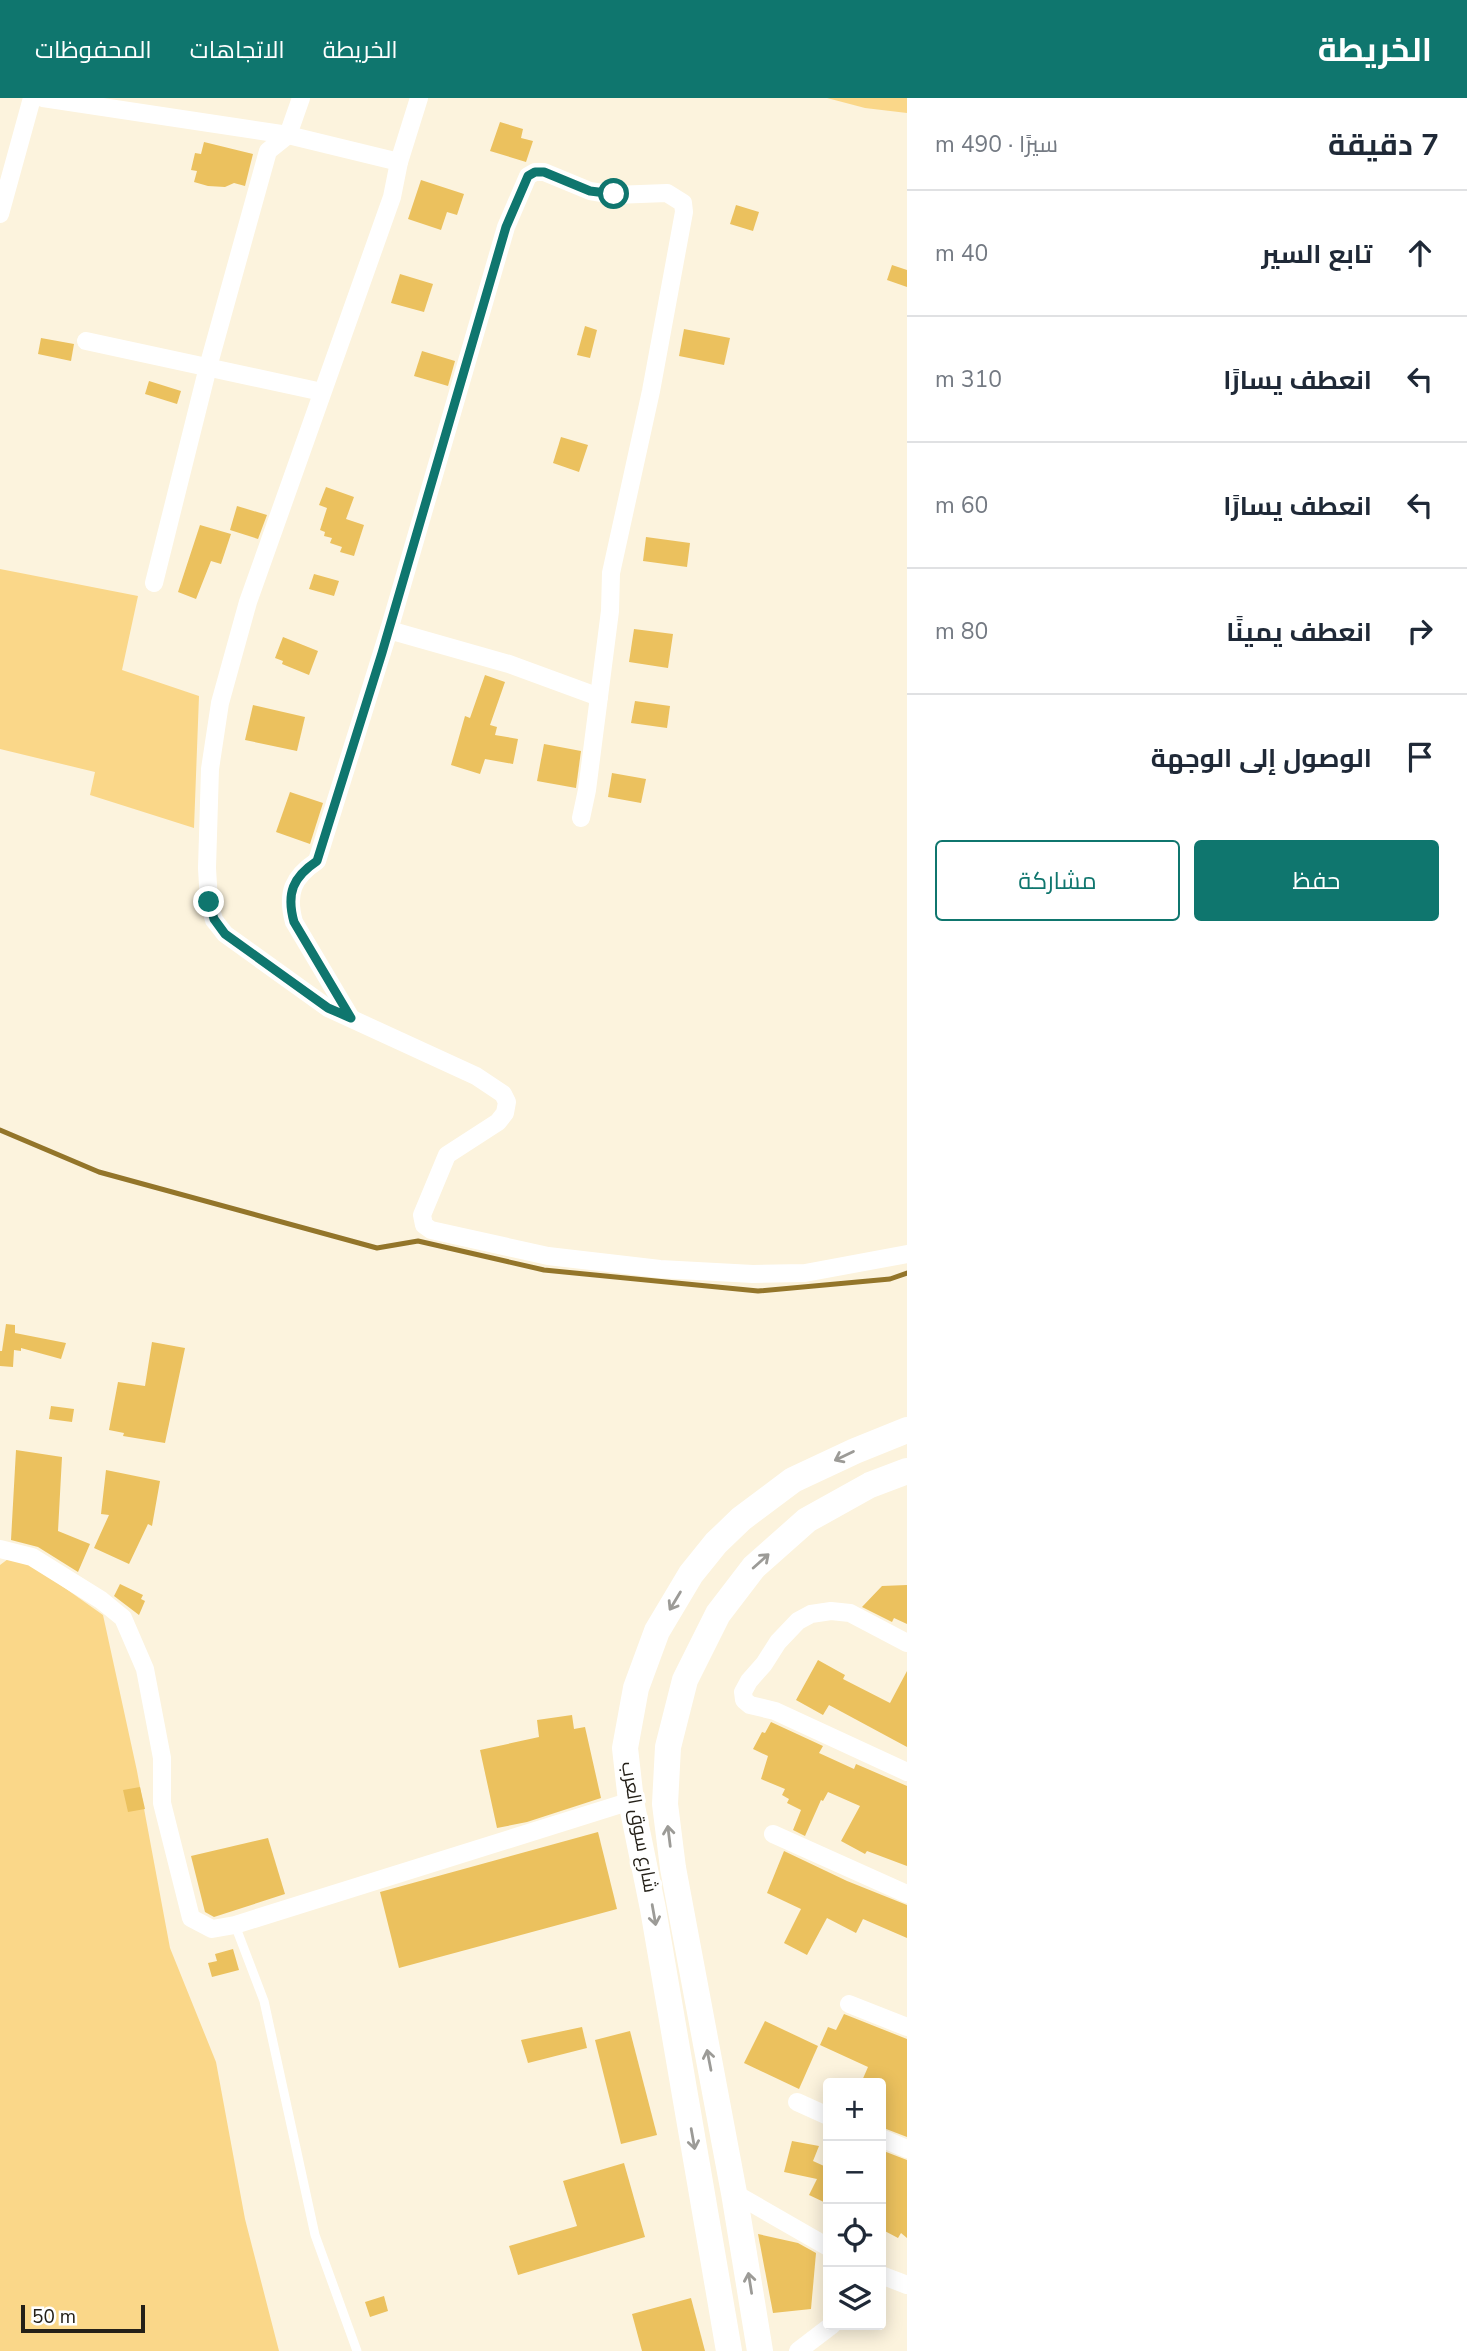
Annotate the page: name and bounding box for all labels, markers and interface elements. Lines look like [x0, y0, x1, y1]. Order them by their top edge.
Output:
text: الخريطة [1318, 28, 1432, 73]
text: المحفوظات [35, 34, 152, 66]
text: الاتجاهات [190, 34, 285, 66]
text: الخريطة [323, 34, 398, 66]
text: 7 دقيقة [1328, 125, 1439, 166]
text: سيرًا · 490 m [935, 129, 1058, 160]
route start [598, 178, 629, 209]
icon: ahead [1401, 234, 1439, 272]
text: تابع السير [1262, 237, 1372, 272]
text: 40 m [935, 238, 988, 269]
icon: left [1401, 360, 1439, 398]
text: انعطف يسارًا [1223, 363, 1372, 398]
text: 310 m [935, 364, 1002, 395]
icon: left [1401, 486, 1439, 524]
text: انعطف يسارًا [1223, 489, 1372, 524]
text: 60 m [935, 490, 988, 521]
icon: right [1401, 612, 1439, 650]
text: انعطف يمينًا [1226, 615, 1372, 650]
text: 80 m [935, 616, 988, 647]
icon: arrive [1401, 738, 1439, 776]
text: الوصول إلى الوجهة [1151, 741, 1372, 776]
button: مشاركة [935, 840, 1180, 921]
button: حفظ [1194, 840, 1439, 921]
route end [193, 886, 224, 917]
one-way arrow [834, 1450, 855, 1463]
one-way arrow [752, 1553, 770, 1569]
one-way arrow [668, 1591, 682, 1611]
street label: شارع سوق العرب [615, 1759, 663, 1895]
one-way arrow [662, 1825, 675, 1848]
one-way arrow [647, 1903, 661, 1926]
one-way arrow [702, 2049, 715, 2072]
map controls [823, 2078, 886, 2330]
button: + [823, 2078, 886, 2141]
one-way arrow [687, 2127, 700, 2150]
button: − [823, 2141, 886, 2204]
button: locate [823, 2204, 886, 2267]
button: layers [823, 2267, 886, 2330]
one-way arrow [743, 2273, 756, 2295]
scale bar [21, 2302, 145, 2334]
text: 50 m [32, 2304, 76, 2330]

